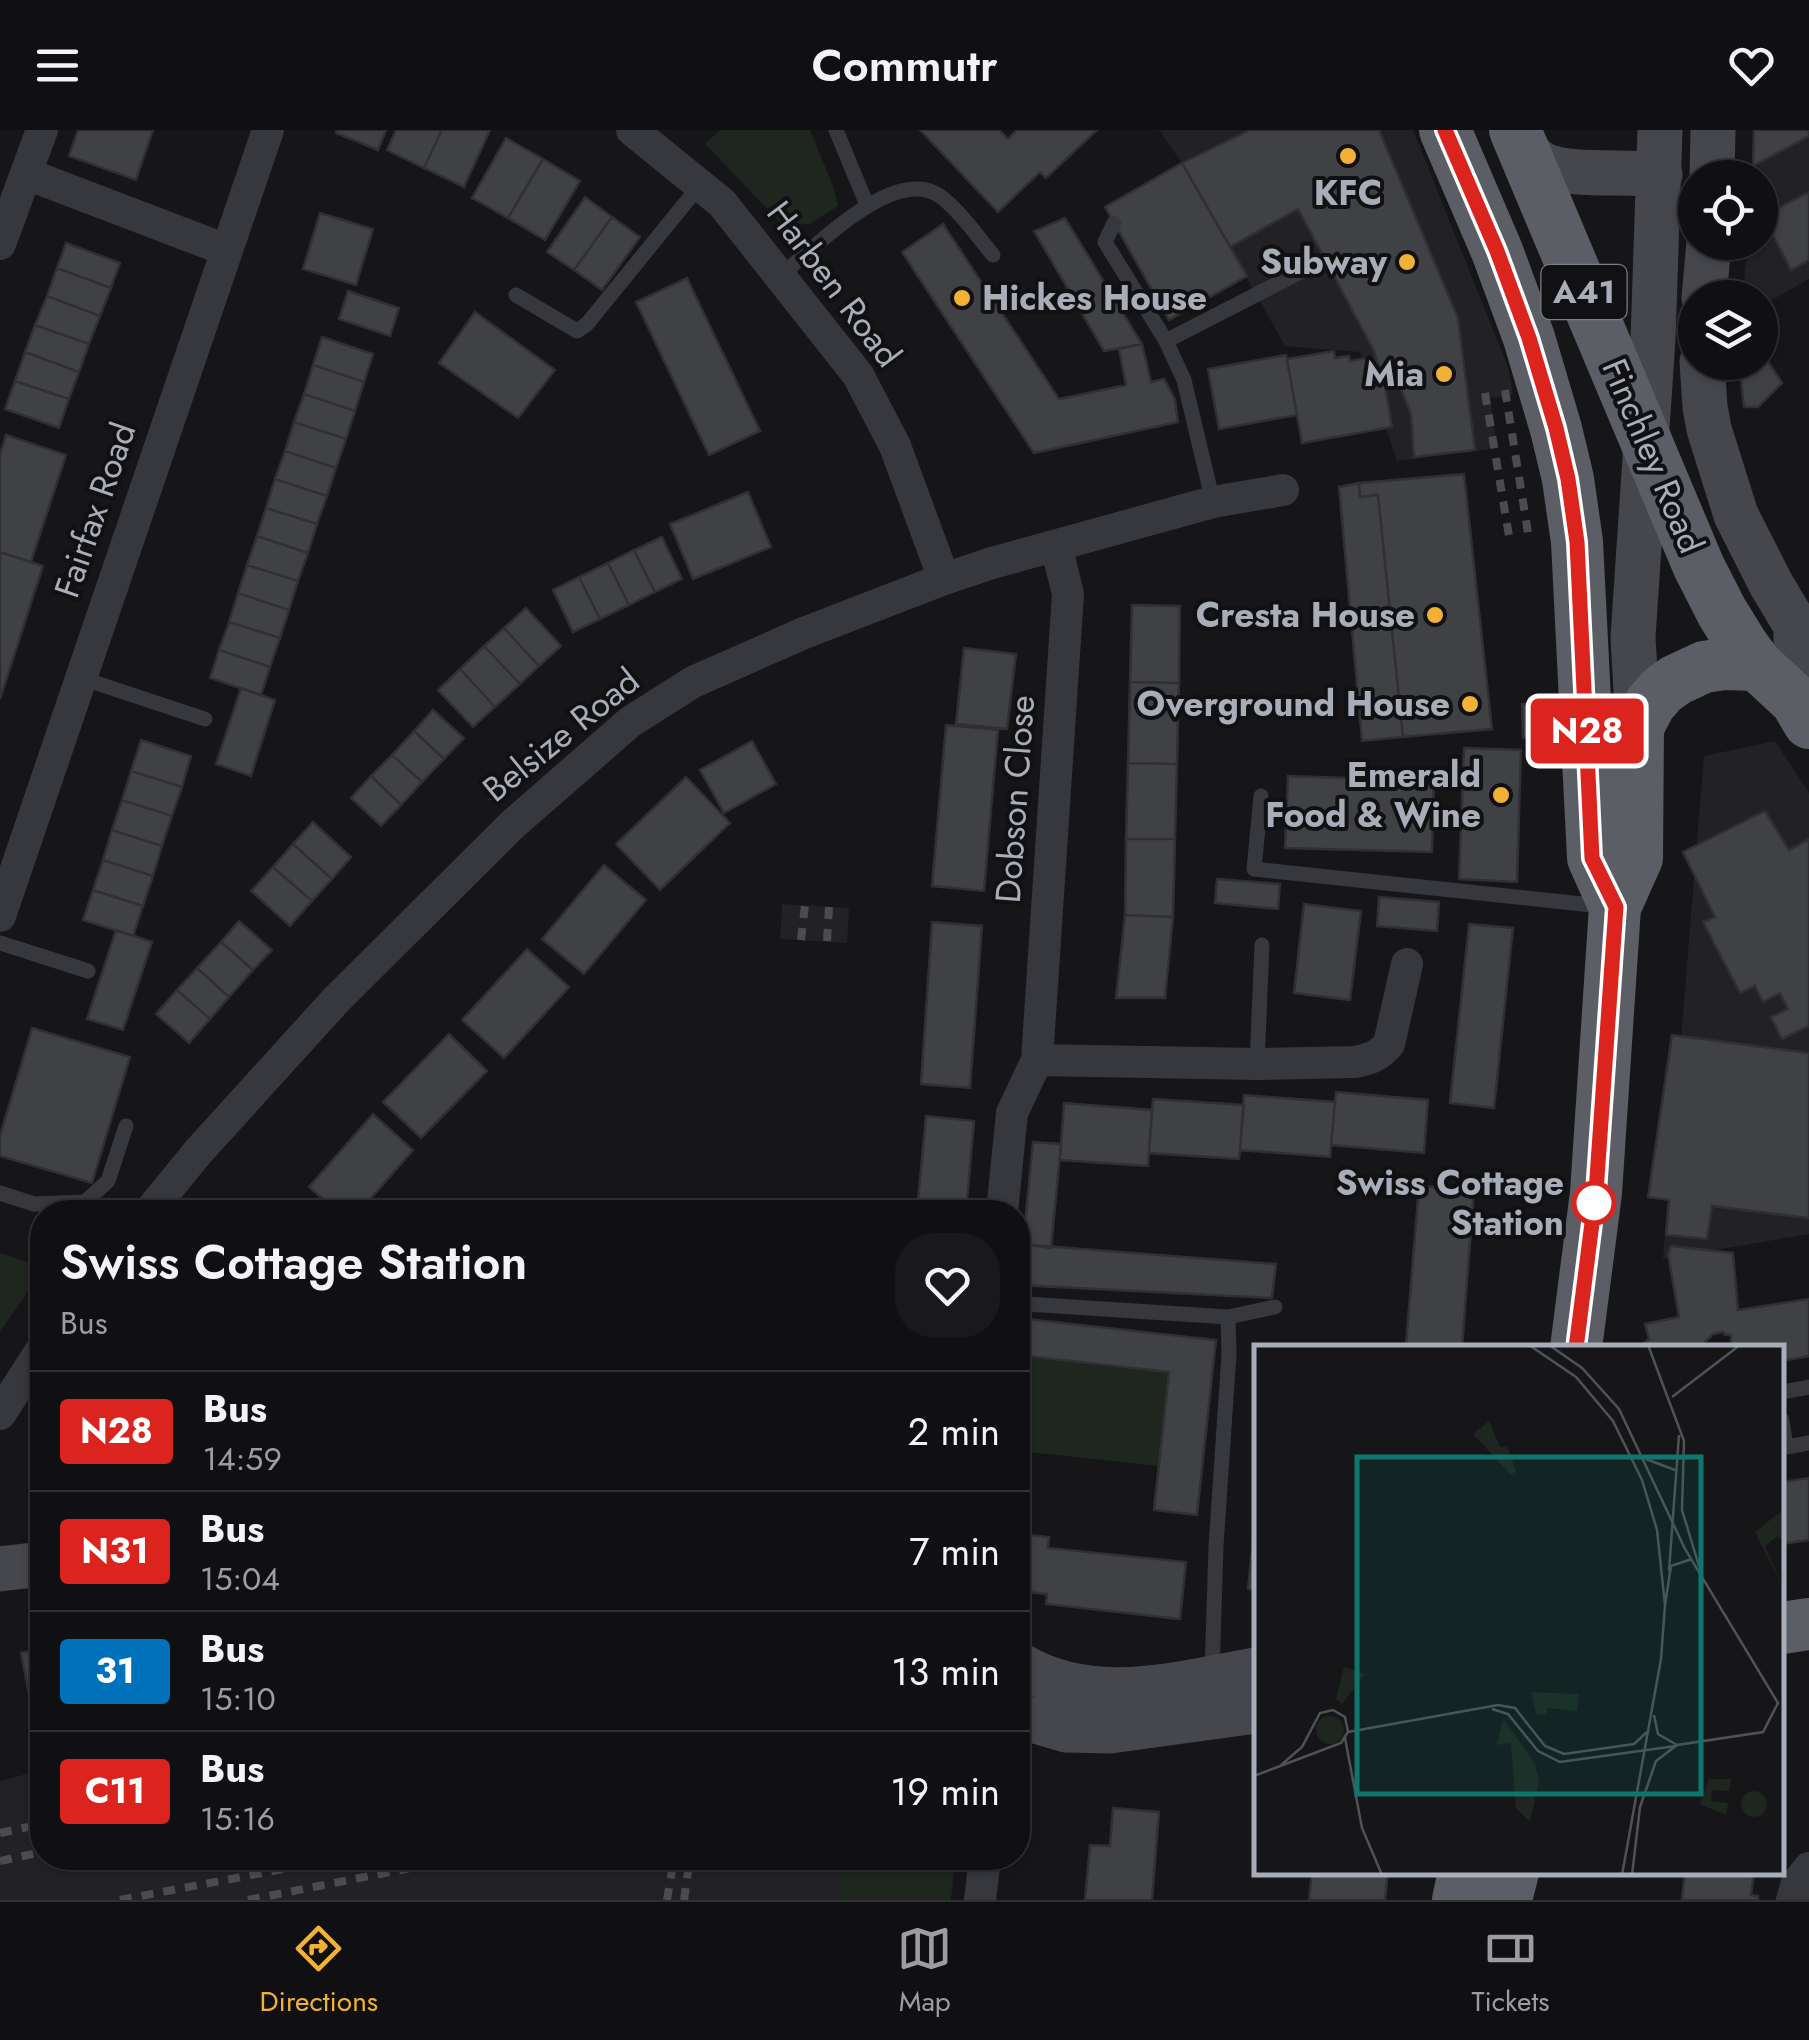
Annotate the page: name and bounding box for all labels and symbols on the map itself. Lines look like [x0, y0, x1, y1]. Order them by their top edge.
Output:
marker: KFC [1337, 145, 1359, 167]
place label: KFC [1314, 168, 1382, 218]
street label: Harben Road [755, 191, 913, 377]
place label: Subway [1260, 237, 1388, 287]
marker: Subway [1396, 251, 1418, 273]
road number: A41 [1542, 265, 1626, 319]
place label: Hickes House [982, 273, 1207, 323]
marker: Hickes House [951, 287, 973, 309]
place label: Mia [1364, 349, 1424, 399]
street label: Finchley Road [1590, 351, 1716, 561]
marker: Mia [1433, 363, 1455, 385]
street label: Fairfax Road [42, 416, 148, 604]
place label: Cresta House [1196, 590, 1415, 640]
marker: Cresta House [1424, 604, 1446, 626]
street label: Belsize Road [472, 656, 650, 814]
place label: Overground House [1136, 679, 1450, 729]
street label: Dobson Close [983, 693, 1047, 905]
marker: Overground House [1459, 693, 1481, 715]
line badge: N28 [1530, 698, 1644, 764]
place label: Emerald Food & Wine [1265, 750, 1481, 840]
marker: Emerald Food & Wine [1490, 784, 1512, 806]
place label: Swiss Cottage Station [1336, 1158, 1564, 1248]
marker: Swiss Cottage Station [1573, 1182, 1615, 1224]
inset map [1254, 1345, 1784, 1875]

